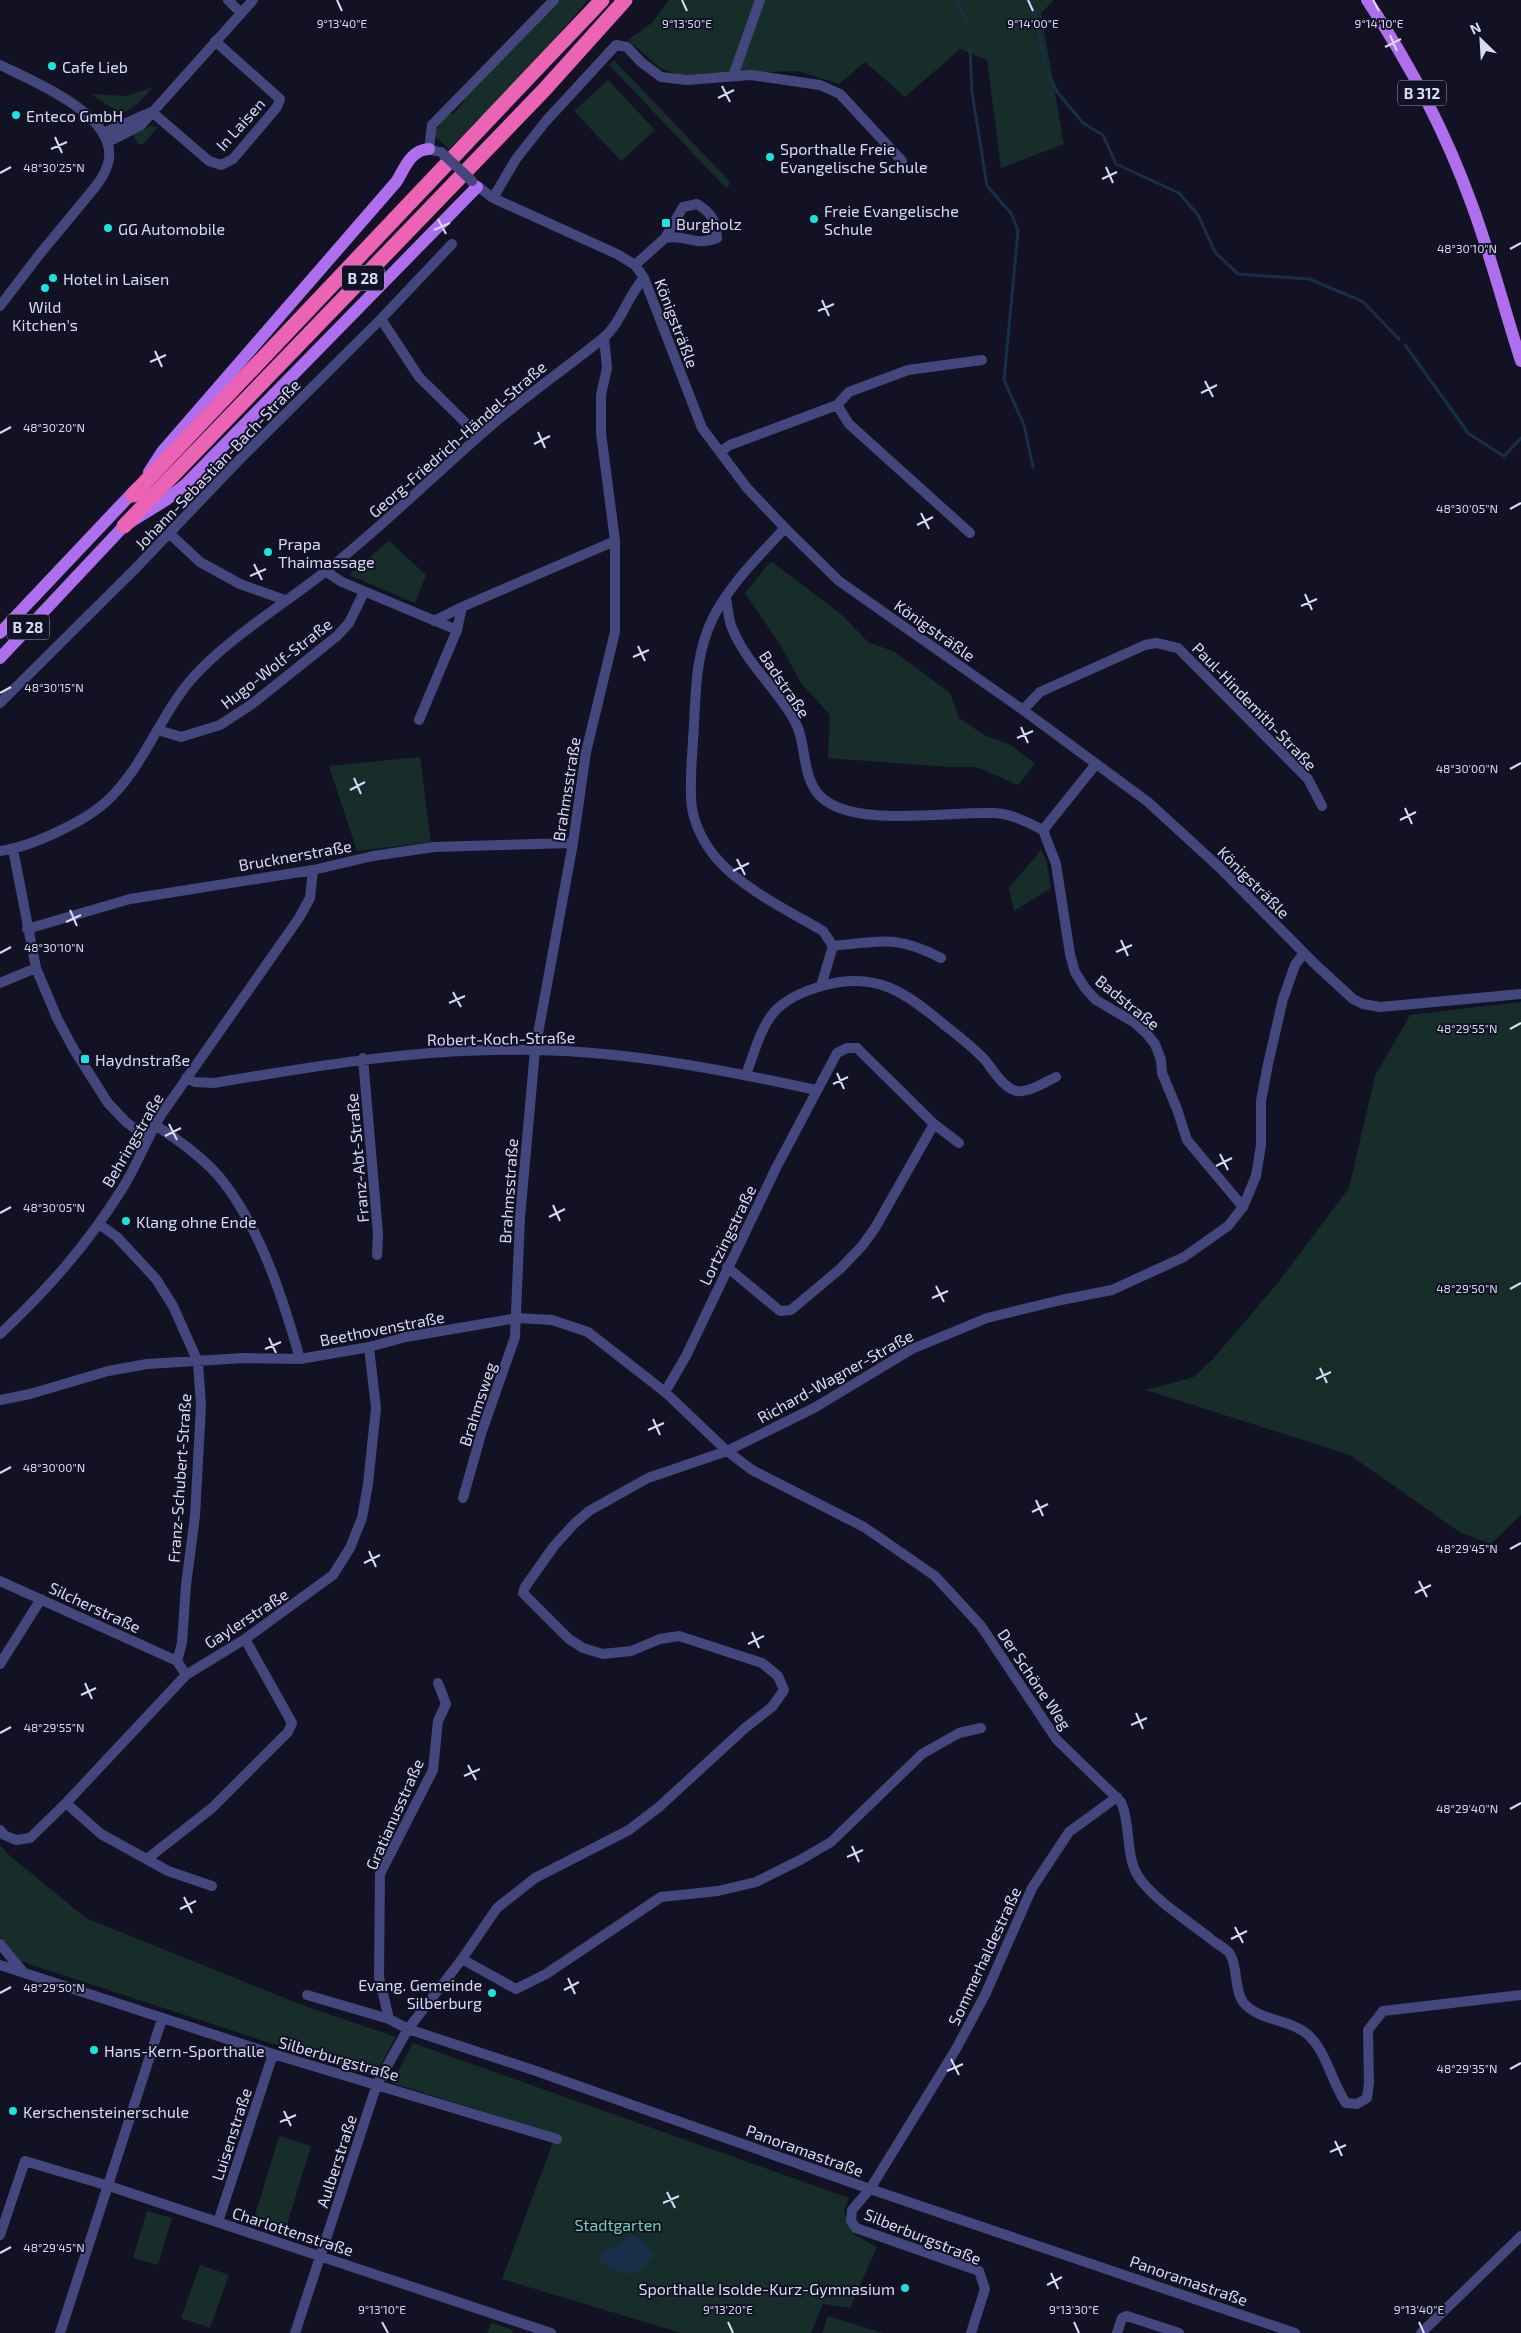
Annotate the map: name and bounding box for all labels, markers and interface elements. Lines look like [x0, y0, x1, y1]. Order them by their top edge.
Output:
north arrow [1456, 15, 1506, 65]
text: 9°13'40"E [317, 16, 368, 30]
text: 9°13'50"E [662, 16, 712, 30]
text: 9°14'00"E [1007, 16, 1059, 30]
text: 9°14'10"E [1355, 16, 1404, 30]
text: N [1467, 18, 1483, 38]
place label: Cafe Lieb [62, 57, 128, 76]
marker: Cafe Lieb [46, 60, 58, 72]
road number: B 312 [1398, 80, 1446, 106]
street label: In Laisen [212, 94, 268, 154]
place label: Enteco GmbH [26, 106, 123, 125]
marker: Enteco GmbH [10, 109, 22, 121]
place label: Sporthalle Freie Evangelische Schule [780, 139, 928, 176]
marker: Sporthalle Freie Evangelische Schule [764, 151, 776, 163]
text: 48°30'25"N [23, 160, 85, 174]
place label: Freie Evangelische Schule [824, 201, 959, 238]
marker: Freie Evangelische Schule [808, 213, 820, 225]
place label: Burgholz [676, 214, 742, 233]
marker: Burgholz [660, 217, 672, 229]
place label: GG Automobile [118, 219, 225, 238]
marker: GG Automobile [102, 222, 114, 234]
text: 48°30'10"N [1437, 241, 1497, 255]
road number: B 28 [342, 266, 384, 290]
place label: Hotel in Laisen [63, 269, 169, 288]
marker: Hotel in Laisen [47, 272, 59, 284]
street label: Königsträßle [651, 276, 703, 370]
marker: Wild Kitchen's [39, 282, 51, 294]
place label: Wild Kitchen's [12, 297, 78, 334]
street label: Georg-Friedrich-Händel-Straße [364, 357, 550, 521]
street label: Johann-Sebastian-Bach-Straße [130, 375, 304, 553]
text: 48°30'20"N [23, 420, 85, 434]
text: 48°30'05"N [1436, 501, 1498, 515]
place label: Prapa Thaimassage [278, 534, 375, 571]
marker: Prapa Thaimassage [262, 546, 274, 558]
street label: Königsträßle [891, 595, 979, 665]
road number: B 28 [7, 614, 49, 640]
street label: Hugo-Wolf-Straße [217, 614, 335, 712]
street label: Paul-Hindemith-Straße [1189, 638, 1321, 774]
street label: Badstraße [756, 647, 814, 721]
text: 48°30'15"N [24, 680, 84, 694]
street label: Brahmsstraße [548, 735, 584, 843]
text: 48°30'00"N [1436, 761, 1498, 775]
street label: Brucknerstraße [237, 836, 353, 874]
street label: Königsträßle [1214, 842, 1294, 922]
text: 48°30'10"N [24, 940, 84, 954]
street label: Badstraße [1092, 970, 1164, 1034]
text: 48°29'55"N [1437, 1021, 1497, 1035]
street label: Robert-Koch-Straße [427, 1027, 575, 1049]
place label: Haydnstraße [95, 1050, 190, 1069]
marker: Haydnstraße [79, 1053, 91, 1065]
street label: Behringstraße [97, 1090, 167, 1190]
street label: Franz-Abt-Straße [342, 1093, 372, 1223]
street label: Brahmsstraße [495, 1138, 521, 1244]
street label: Lortzingstraße [695, 1182, 759, 1288]
text: 48°30'05"N [23, 1200, 85, 1214]
place label: Klang ohne Ende [136, 1212, 257, 1231]
marker: Klang ohne Ende [120, 1215, 132, 1227]
text: 48°29'50"N [1436, 1281, 1498, 1295]
street label: Beethovenstraße [318, 1307, 446, 1349]
street label: Richard-Wagner-Straße [754, 1325, 916, 1427]
street label: Brahmsweg [454, 1360, 500, 1448]
street label: Franz-Schubert-Straße [164, 1393, 194, 1563]
text: 48°30'00"N [23, 1460, 85, 1474]
text: 48°29'45"N [1436, 1541, 1498, 1555]
street label: Silcherstraße [46, 1578, 144, 1636]
street label: Gaylerstraße [201, 1584, 291, 1652]
street label: Der Schöne Weg [994, 1625, 1076, 1733]
text: 48°29'55"N [24, 1720, 84, 1734]
street label: Gratianusstraße [361, 1756, 427, 1872]
text: 48°29'40"N [1436, 1801, 1498, 1815]
street label: Sommerhaldestraße [944, 1884, 1024, 2028]
place label: Evang. Gemeinde Silberburg [358, 1975, 482, 2012]
text: 48°29'50"N [23, 1980, 85, 1994]
marker: Evang. Gemeinde Silberburg [486, 1987, 498, 1999]
street label: Silberburgstraße [277, 2032, 401, 2084]
place label: Hans-Kern-Sporthalle [104, 2041, 265, 2060]
marker: Hans-Kern-Sporthalle [88, 2044, 100, 2056]
text: 48°29'35"N [1437, 2061, 1497, 2075]
street label: Luisenstraße [207, 2085, 255, 2183]
place label: Kerschensteinerschule [23, 2102, 189, 2121]
marker: Kerschensteinerschule [7, 2105, 19, 2117]
street label: Aulberstraße [312, 2112, 360, 2210]
street label: Panoramastraße [744, 2120, 866, 2180]
street label: Charlottenstraße [230, 2202, 356, 2260]
street label: Silberburgstraße [862, 2204, 984, 2268]
park label: Stadtgarten [574, 2215, 662, 2234]
text: 48°29'45"N [23, 2240, 85, 2254]
street label: Panoramastraße [1128, 2251, 1250, 2309]
place label: Sporthalle Isolde-Kurz-Gymnasium [638, 2279, 895, 2298]
marker: Sporthalle Isolde-Kurz-Gymnasium [899, 2282, 911, 2294]
text: 9°13'10"E [358, 2302, 406, 2316]
text: 9°13'20"E [703, 2302, 753, 2316]
text: 9°13'30"E [1049, 2302, 1099, 2316]
text: 9°13'40"E [1394, 2302, 1445, 2316]

